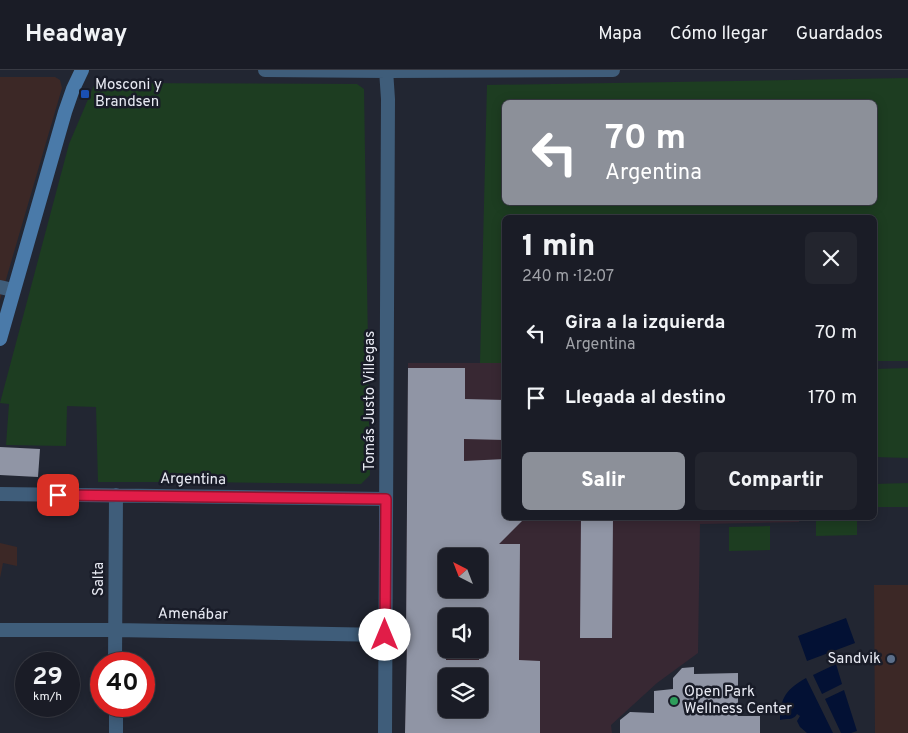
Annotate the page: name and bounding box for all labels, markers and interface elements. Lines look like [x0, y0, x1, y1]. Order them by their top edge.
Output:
text: Headway [25, 20, 127, 50]
text: Mapa [598, 23, 642, 46]
text: Cómo llegar [670, 23, 768, 46]
text: Guardados [796, 23, 883, 46]
place label: Mosconi y Brandsen [95, 76, 162, 112]
marker: Mosconi y Brandsen [79, 88, 91, 100]
text: 70 m [605, 117, 686, 161]
icon: left [522, 120, 587, 185]
text: Argentina [605, 160, 702, 187]
text: 1 min [522, 229, 595, 266]
button: close [805, 232, 857, 284]
text: 240 m · 12:07 [522, 267, 614, 287]
text: Gira a la izquierda [565, 311, 725, 335]
icon: left [522, 319, 550, 347]
text: 70 m [815, 321, 857, 345]
street label: Tomás Justo Villegas [361, 331, 380, 471]
text: Argentina [565, 335, 635, 355]
icon: arrive [522, 384, 550, 412]
text: Llegada al destino [565, 386, 726, 410]
text: 170 m [808, 386, 857, 410]
button: Salir [522, 452, 685, 510]
button: Compartir [695, 452, 857, 510]
street label: Argentina [160, 470, 226, 490]
pin [37, 474, 79, 516]
icon: arrive [44, 481, 72, 509]
north arrow [438, 548, 488, 598]
map controls [438, 548, 488, 718]
street label: Salta [90, 562, 109, 596]
street label: Amenábar [158, 605, 228, 625]
position arrow [358, 608, 410, 660]
button: sound [438, 608, 488, 658]
place label: Sandvik [827, 650, 881, 669]
speed limit sign: 40 [90, 652, 155, 717]
marker: Sandvik [885, 653, 897, 665]
text: 29 [32, 662, 63, 694]
button: layers [438, 668, 488, 718]
place label: Open Park Wellness Center [684, 683, 792, 719]
text: km/h [33, 689, 62, 705]
marker: Open Park Wellness Center [668, 695, 680, 707]

